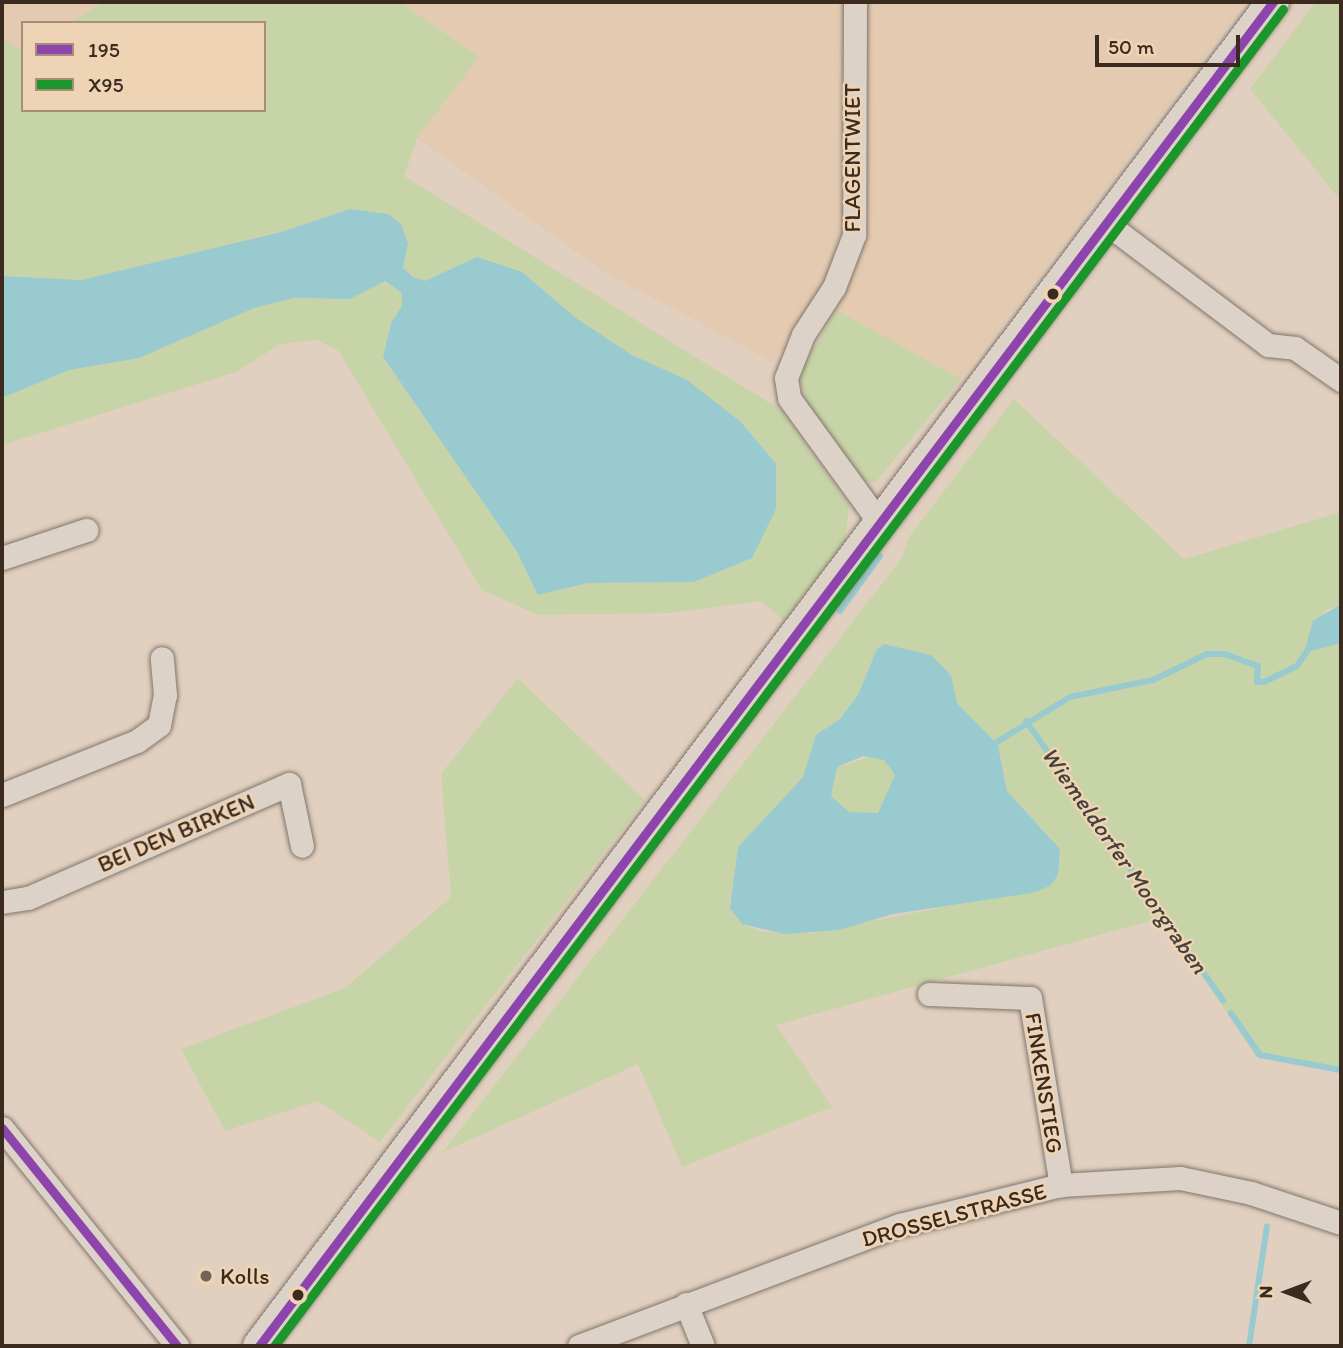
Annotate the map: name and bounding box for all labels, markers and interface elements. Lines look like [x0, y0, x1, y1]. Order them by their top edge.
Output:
legend [21, 21, 266, 112]
scale bar [1098, 21, 1243, 65]
text: 50 m [1108, 34, 1154, 59]
text: 195 [88, 37, 120, 62]
text: X95 [88, 72, 123, 97]
street label: FLAGENTWIET [838, 83, 866, 233]
unlabelled marker [1046, 287, 1060, 301]
water label: Wiemeldorfer Moorgraben [1036, 741, 1214, 979]
street label: BEI DEN BIRKEN [93, 787, 259, 879]
street label: FINKENSTIEG [1019, 1011, 1069, 1155]
street label: DROSSELSTRASSE [859, 1177, 1049, 1253]
north arrow [1252, 1257, 1322, 1327]
place label: Kolls [220, 1262, 270, 1290]
marker: Kolls [198, 1268, 214, 1284]
text: N [1254, 1286, 1277, 1298]
unlabelled marker [291, 1288, 305, 1302]

